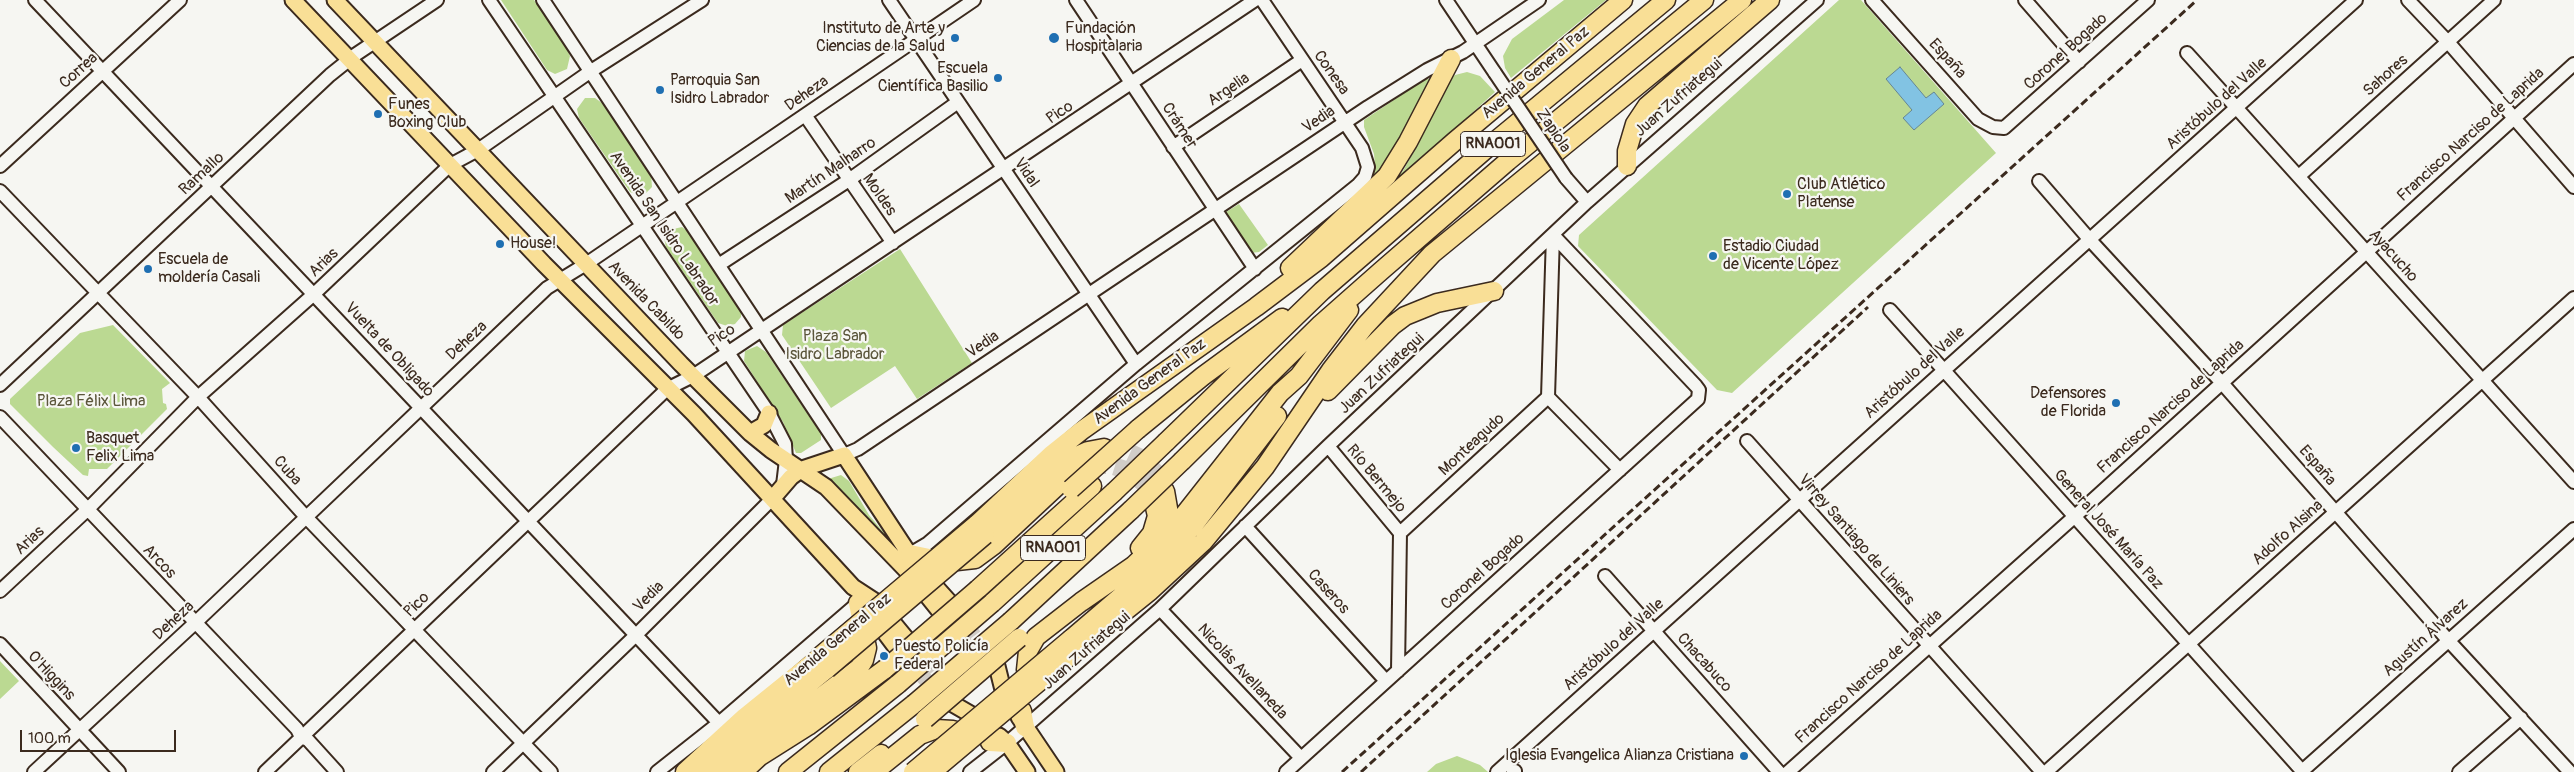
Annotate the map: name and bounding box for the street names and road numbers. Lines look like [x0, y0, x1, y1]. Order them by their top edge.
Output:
street label: Coronel Bogado [2020, 9, 2112, 95]
street label: Avenida General Paz [1478, 22, 1594, 124]
street label: España [1924, 35, 1970, 83]
street label: Conesa [1309, 47, 1353, 99]
street label: Correa [56, 49, 102, 93]
street label: Sahores [2360, 51, 2412, 101]
street label: Aristóbulo del Valle [2163, 54, 2271, 154]
street label: Juan Zufriategui [1631, 55, 1727, 141]
street label: Francisco Narciso de Laprida [2394, 64, 2548, 206]
street label: Argelia [1205, 69, 1253, 111]
street label: Deheza [781, 72, 833, 116]
street label: Pico [1043, 97, 1077, 129]
street label: Crámer [1157, 99, 1201, 153]
street label: Vedia [1299, 102, 1339, 138]
street label: Zapiola [1531, 105, 1575, 157]
road number: RNA001 [1460, 132, 1526, 156]
street label: Martín Malharro [782, 134, 880, 208]
street label: Ramallo [176, 148, 228, 200]
street label: Avenida San Isidro Labrador [605, 148, 723, 310]
street label: Vidal [1009, 155, 1043, 191]
street label: Moldes [858, 170, 900, 220]
street label: Ayacucho [2364, 226, 2422, 286]
street label: Arias [305, 244, 343, 282]
street label: Avenida Cabildo [603, 257, 689, 345]
street label: Vuelta de Obligado [340, 299, 438, 401]
street label: Deheza [443, 317, 491, 365]
street label: Pico [705, 320, 739, 352]
street label: Aristóbulo del Valle [1861, 323, 1969, 423]
street label: Vedia [963, 327, 1003, 363]
street label: Juan Zufriategui [1335, 330, 1429, 418]
street label: Avenida General Paz [1090, 335, 1210, 429]
street label: Francisco Narciso de Laprida [2094, 336, 2248, 478]
street label: Monteagudo [1435, 410, 1509, 480]
street label: Río Bermejo [1342, 441, 1410, 517]
street label: España [2294, 442, 2340, 490]
street label: Cuba [269, 452, 305, 490]
street label: General José María Paz [2049, 466, 2167, 594]
street label: Virrey Santiago de Liniers [1794, 470, 1918, 610]
street label: Adolfo Alsina [2249, 496, 2327, 570]
street label: Arias [11, 523, 49, 559]
street label: Coronel Bogado [1437, 529, 1529, 615]
road number: RNA001 [1020, 536, 1086, 560]
street label: Arcos [138, 541, 180, 583]
street label: Caseros [1303, 566, 1353, 618]
street label: Vedia [630, 578, 668, 616]
street label: Pico [400, 588, 434, 622]
street label: Avenida General Paz [780, 589, 896, 691]
street label: Aristóbulo del Valle [1560, 595, 1668, 695]
street label: Agustín Álvarez [2379, 595, 2473, 681]
street label: Deheza [150, 597, 198, 645]
street label: Francisco Narciso de Laprida [1792, 606, 1946, 748]
street label: Juan Zufriategui [1039, 608, 1135, 694]
street label: Nicolás Avellaneda [1193, 620, 1291, 724]
street label: Chacabuco [1672, 629, 1736, 697]
street label: O'Higgins [23, 647, 79, 705]

